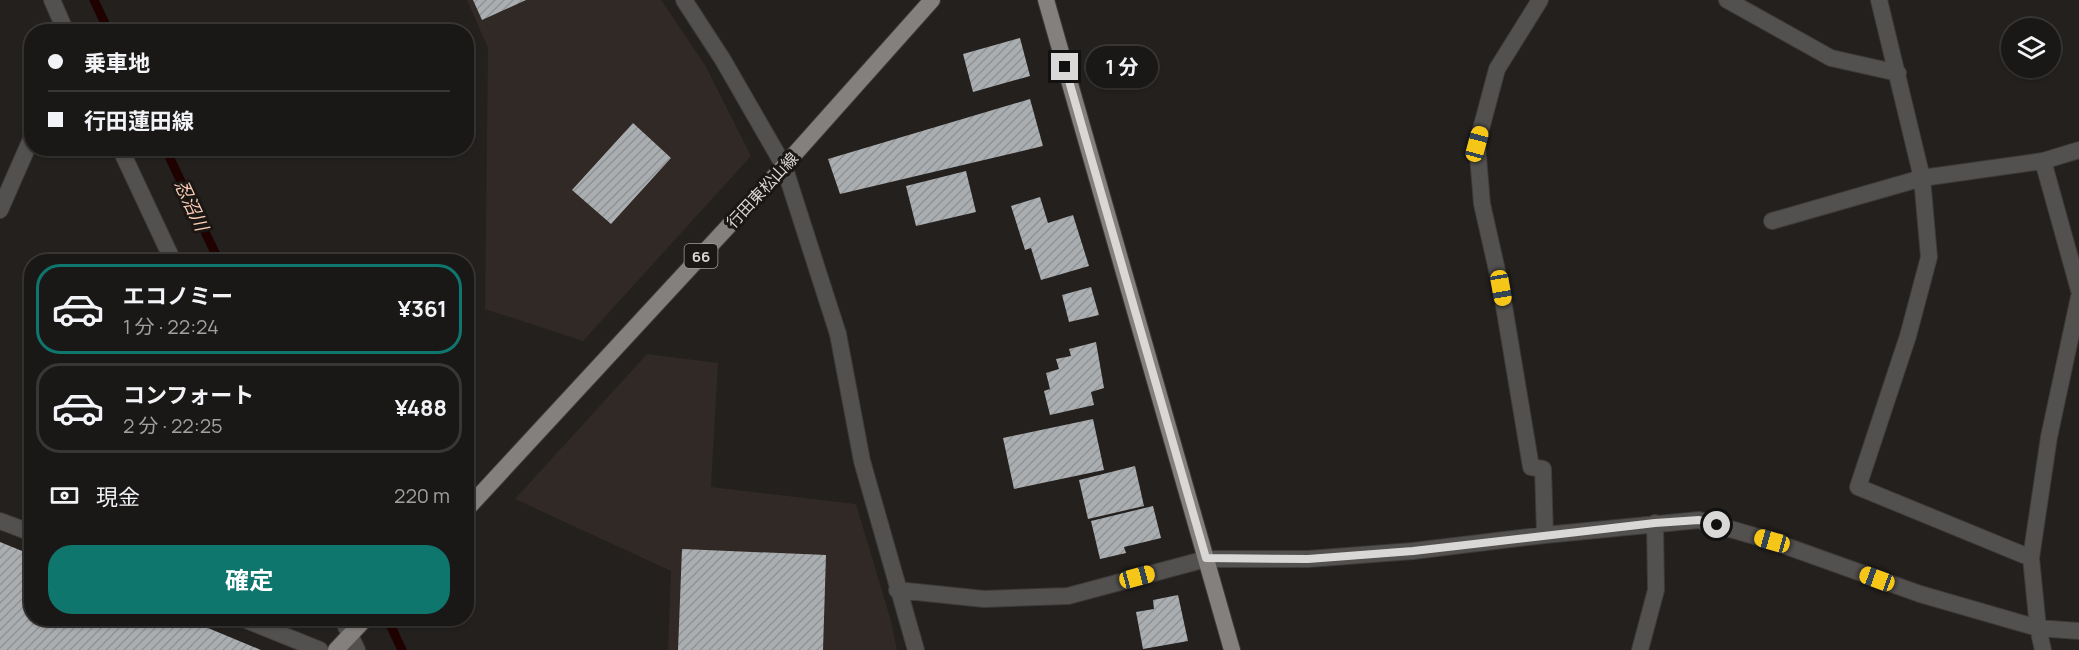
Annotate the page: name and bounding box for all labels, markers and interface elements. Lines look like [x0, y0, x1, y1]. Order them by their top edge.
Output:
map controls [2001, 18, 2061, 78]
button: layers [2001, 18, 2061, 78]
callout: 1 分 [1086, 46, 1158, 88]
text: 乗車地 [84, 48, 150, 78]
route end [1051, 53, 1078, 80]
text: 1 分 [1106, 53, 1138, 80]
text: 行田蓮田線 [84, 106, 194, 136]
car [1464, 124, 1490, 164]
street label: 行田東松山線 [721, 147, 803, 233]
water label: 忍沼川 [170, 175, 215, 236]
road number: 66 [684, 244, 718, 268]
car [1489, 269, 1513, 307]
text: エコノミー [123, 281, 233, 311]
icon: car [51, 282, 105, 336]
text: ¥361 [398, 294, 447, 324]
text: 1 分 · 22:24 [123, 313, 219, 340]
text: コンフォート [123, 380, 254, 410]
icon: car [51, 381, 105, 435]
text: ¥488 [395, 393, 447, 423]
text: 2 分 · 22:25 [123, 412, 223, 439]
icon: cash [48, 479, 81, 512]
text: 現金 [96, 482, 140, 512]
text: 220 m [394, 482, 450, 509]
route start [1703, 511, 1730, 538]
car [1752, 527, 1792, 555]
button: 確定 [48, 545, 450, 614]
car [1117, 564, 1157, 590]
car [1857, 564, 1897, 594]

